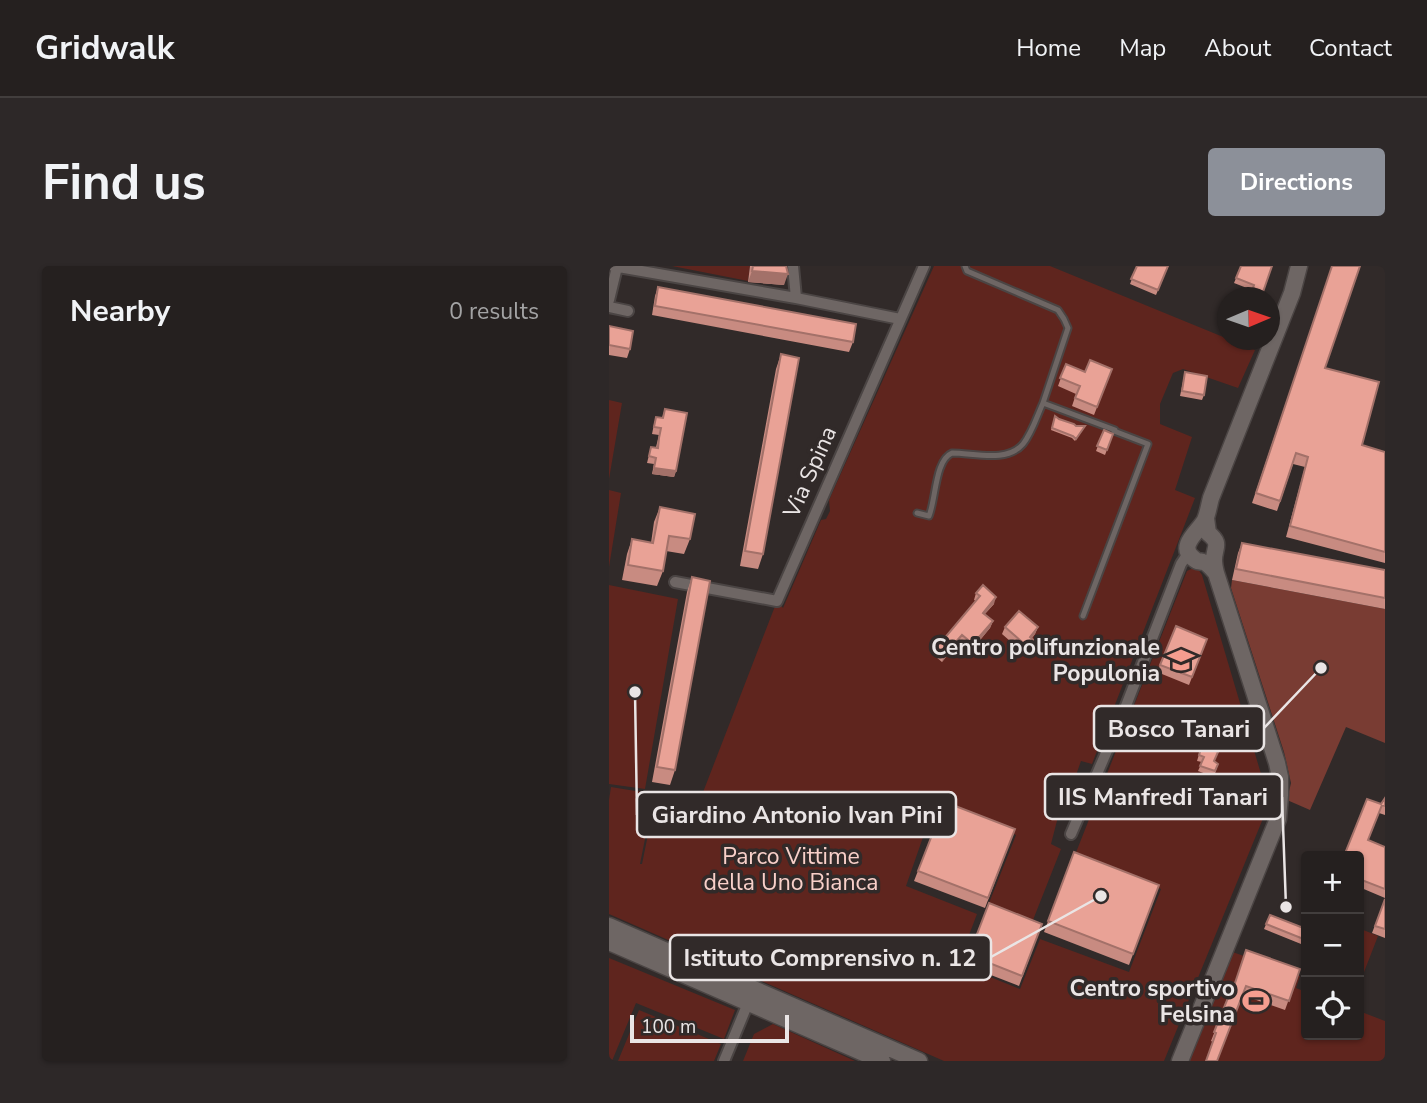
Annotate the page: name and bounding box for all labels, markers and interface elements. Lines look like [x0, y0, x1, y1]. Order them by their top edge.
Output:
text: Gridwalk [35, 26, 175, 71]
text: Home [1016, 32, 1081, 64]
text: Map [1119, 32, 1166, 64]
text: About [1204, 32, 1271, 64]
text: Contact [1309, 32, 1392, 64]
button: Directions [1208, 148, 1385, 216]
text: Find us [42, 149, 206, 216]
north arrow [1217, 287, 1280, 350]
text: Nearby [70, 291, 170, 332]
text: 0 results [449, 296, 539, 327]
street label: Via Spina [776, 421, 844, 524]
place label: Centro polifunzionale Populonia [931, 632, 1160, 689]
school or university icon: Centro polifunzionale Populonia [1166, 645, 1196, 675]
callout: Bosco Tanari [1094, 706, 1264, 751]
text: Bosco Tanari [1108, 713, 1250, 745]
callout: IIS Manfredi Tanari [1045, 774, 1282, 819]
text: IIS Manfredi Tanari [1058, 781, 1268, 813]
callout: Giardino Antonio Ivan Pini [637, 792, 956, 837]
text: Giardino Antonio Ivan Pini [652, 799, 943, 831]
park label: Parco Vittime della Uno Bianca [704, 841, 878, 898]
map controls [1301, 851, 1364, 1040]
button: + [1301, 851, 1364, 914]
button: − [1301, 914, 1364, 977]
callout: Istituto Comprensivo n. 12 [670, 935, 991, 980]
text: Istituto Comprensivo n. 12 [684, 942, 977, 974]
place label: Centro sportivo Felsina [1069, 973, 1235, 1030]
button: locate [1301, 977, 1364, 1040]
sports icon: Centro sportivo Felsina [1241, 986, 1271, 1016]
scale bar [630, 1012, 789, 1044]
text: 100 m [641, 1014, 696, 1040]

